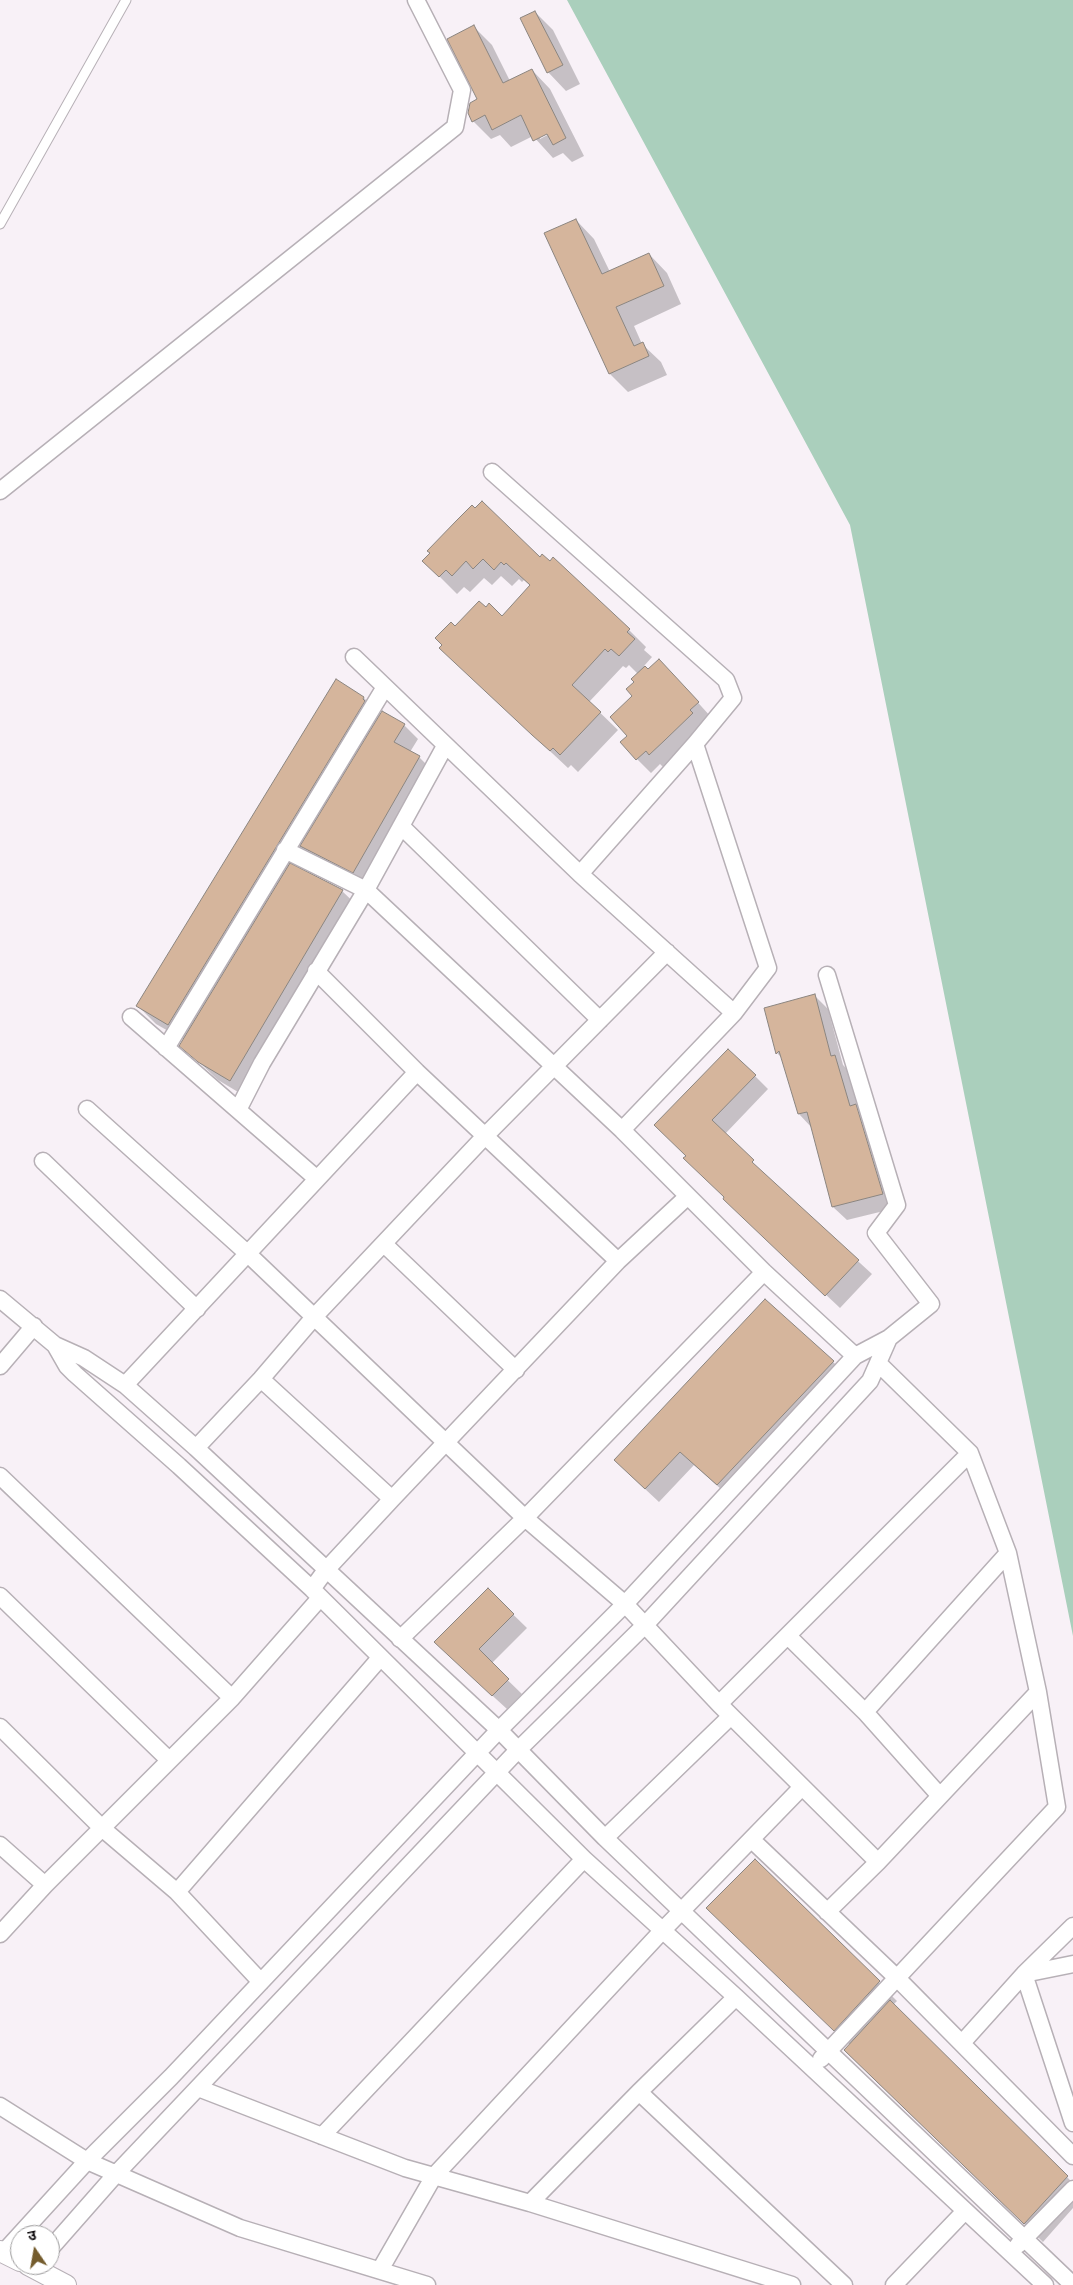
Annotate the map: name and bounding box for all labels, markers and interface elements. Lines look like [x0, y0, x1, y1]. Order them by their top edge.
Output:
north arrow [10, 2225, 60, 2275]
text: उ [26, 2226, 38, 2247]

